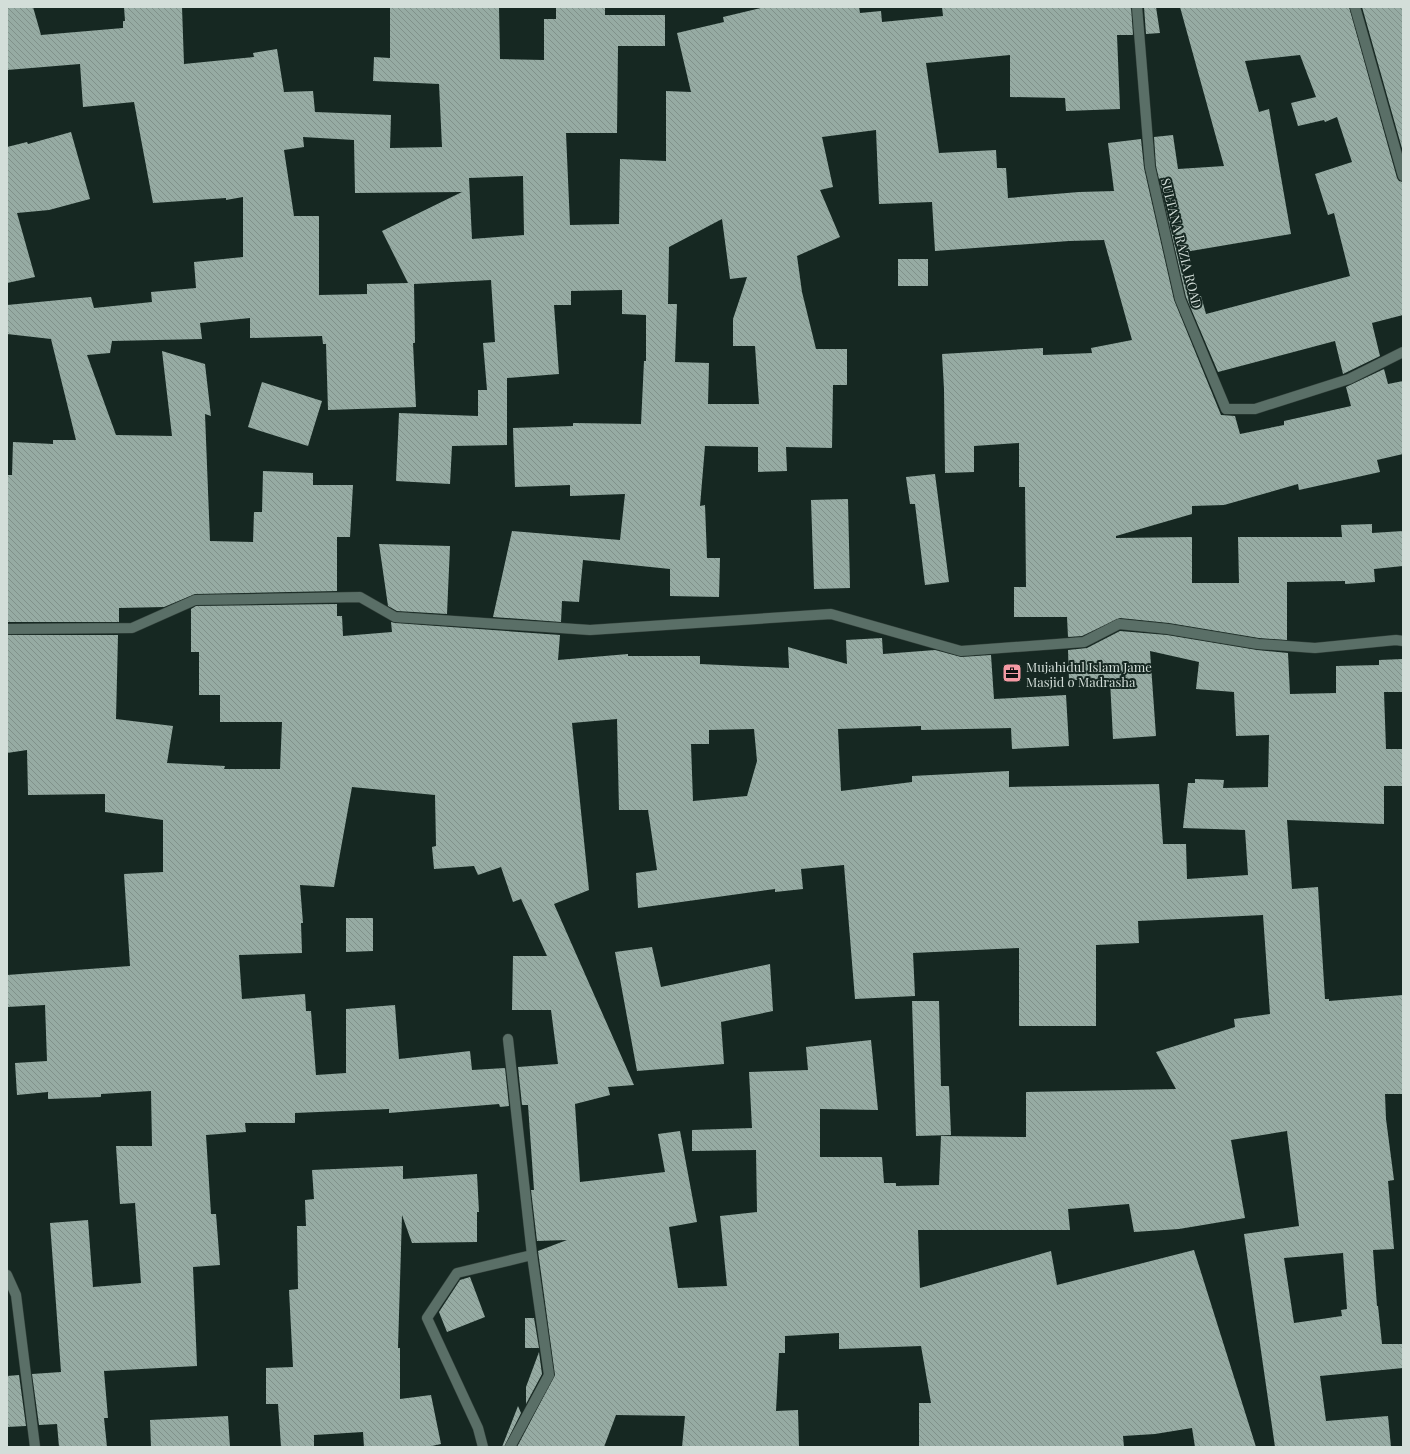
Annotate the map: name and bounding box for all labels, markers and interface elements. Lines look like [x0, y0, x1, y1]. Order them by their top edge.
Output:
street label: SULTANA RAZIA ROAD [1158, 176, 1206, 310]
place label: Mujahidul Islam Jame Masjid o Madrasha [1026, 658, 1152, 690]
office icon: Mujahidul Islam Jame Masjid o Madrasha [1001, 662, 1023, 684]

